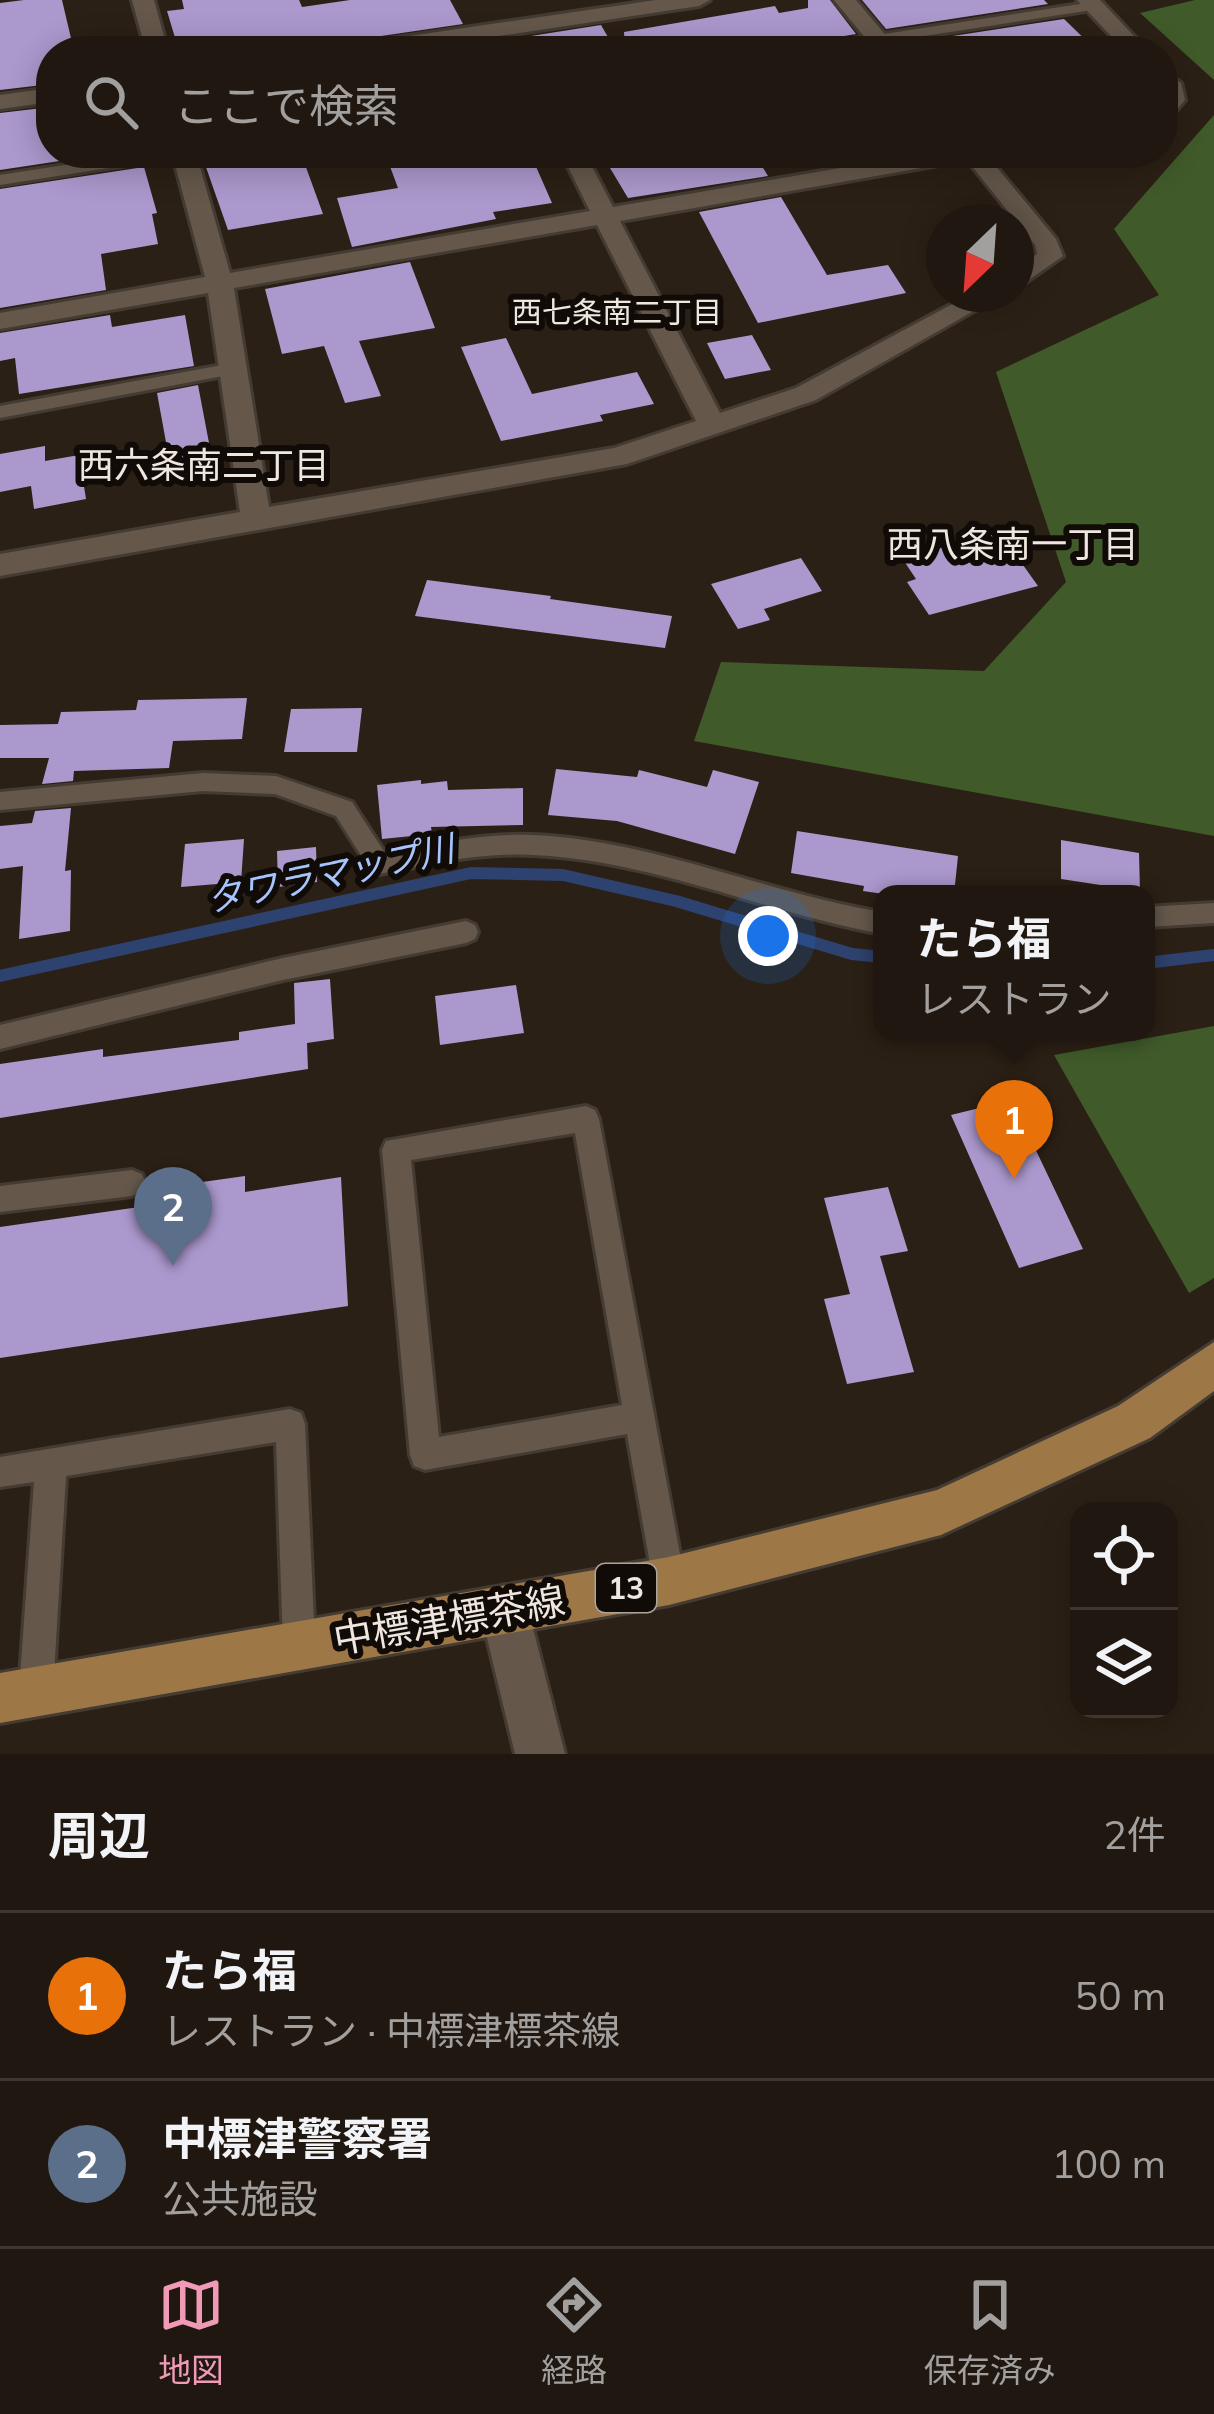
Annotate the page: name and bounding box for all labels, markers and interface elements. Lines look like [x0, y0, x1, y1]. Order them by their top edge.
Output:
search box [36, 36, 1178, 168]
icon: search [78, 69, 144, 135]
text: ここで検索 [174, 77, 399, 133]
north arrow [926, 204, 1034, 312]
district label: 西七条南二丁目 [512, 293, 722, 331]
district label: 西六条南二丁目 [78, 442, 330, 487]
district label: 西八条南一丁目 [887, 521, 1139, 566]
water label: タワラマップ川 [202, 824, 462, 921]
popup [873, 885, 1155, 1041]
your location [738, 906, 798, 966]
text: たら福 [916, 910, 1052, 966]
text: レストラン [916, 974, 1112, 1023]
pin: 1 [975, 1080, 1053, 1179]
pin: 2 [134, 1167, 212, 1266]
map controls [1070, 1502, 1178, 1718]
button: locate [1070, 1502, 1178, 1610]
road number: 13 [596, 1564, 656, 1612]
street label: 中標津標茶線 [330, 1575, 568, 1663]
button: layers [1070, 1610, 1178, 1718]
text: 周辺 [48, 1803, 150, 1867]
text: 2件 [1104, 1810, 1166, 1859]
text: たら福 [162, 1942, 297, 1998]
text: 1 [75, 1971, 99, 2020]
text: 50 m [1075, 1971, 1166, 2020]
text: レストラン · 中標津標茶線 [162, 2006, 620, 2055]
text: 中標津警察署 [162, 2110, 432, 2166]
text: 2 [75, 2139, 99, 2188]
text: 100 m [1051, 2139, 1166, 2188]
text: 公共施設 [162, 2174, 318, 2223]
tab: 地図 [158, 2272, 224, 2392]
tab: 経路 [541, 2272, 607, 2392]
tab: 保存済み [924, 2272, 1056, 2392]

